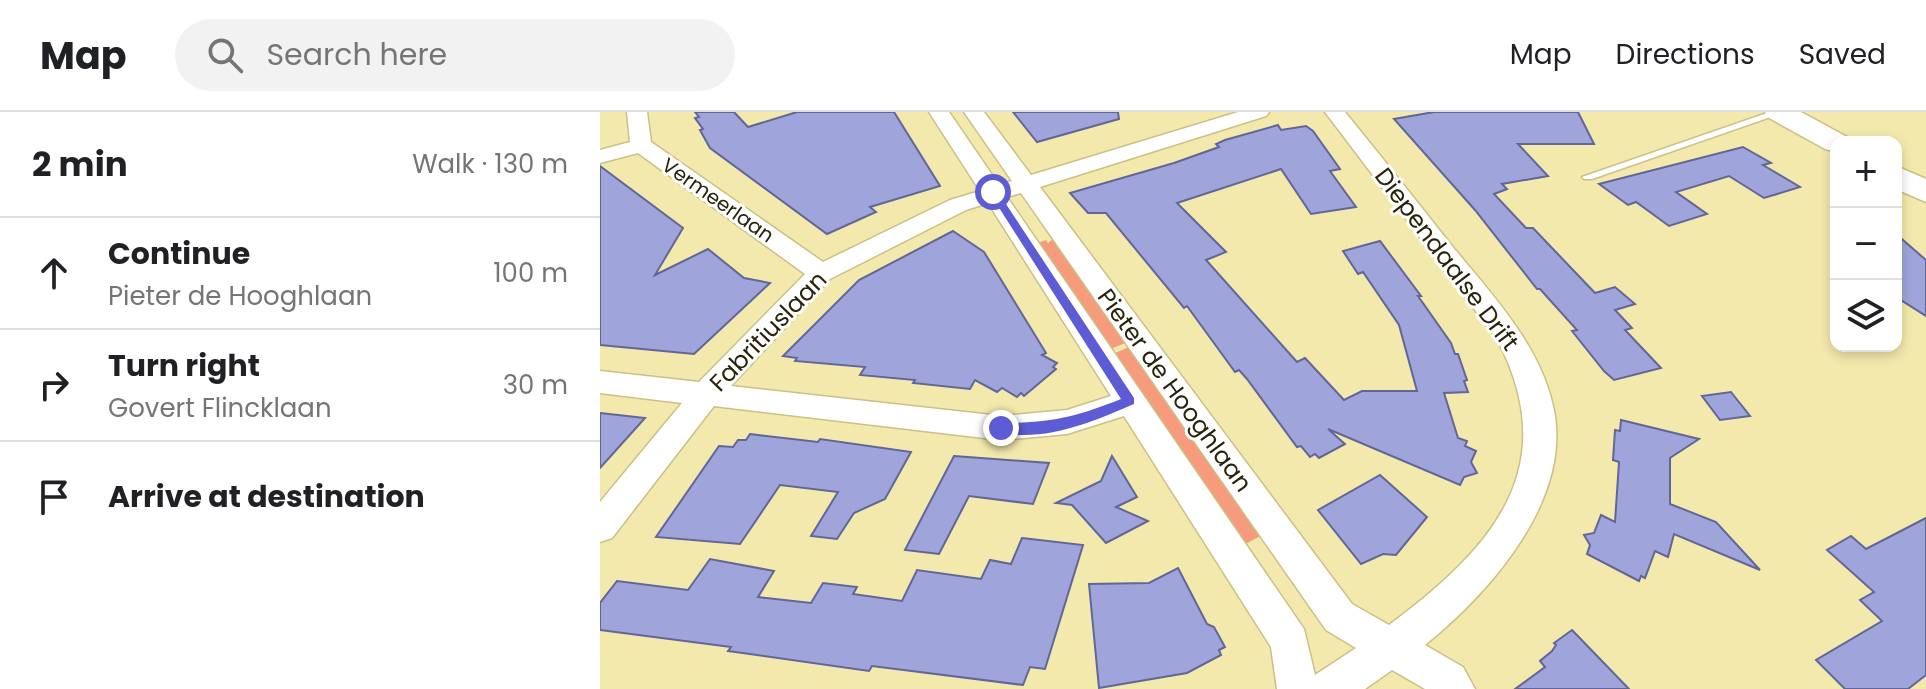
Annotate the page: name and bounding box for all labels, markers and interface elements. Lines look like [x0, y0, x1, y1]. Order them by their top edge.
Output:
search box [175, 19, 735, 91]
text: Map [40, 29, 127, 82]
icon: search [203, 33, 247, 77]
text: Search here [267, 33, 447, 76]
text: Map [1510, 35, 1572, 74]
text: Directions [1616, 35, 1755, 74]
text: Saved [1799, 35, 1886, 74]
map controls [1830, 136, 1902, 352]
button: + [1830, 136, 1902, 208]
text: 2 min [32, 140, 128, 188]
text: Walk · 130 m [412, 146, 568, 182]
street label: Vermeerlaan [656, 151, 780, 249]
street label: Diependaalse Drift [1367, 161, 1527, 357]
route start [975, 174, 1011, 210]
button: − [1830, 208, 1902, 280]
text: Continue [108, 232, 250, 275]
icon: ahead [32, 251, 76, 295]
text: 100 m [493, 255, 568, 291]
street label: Fabritiuslaan [702, 264, 834, 398]
text: Pieter de Hooghlaan [108, 278, 372, 314]
button: layers [1830, 280, 1902, 352]
street label: Pieter de Hooghlaan [1090, 282, 1260, 498]
text: Turn right [108, 344, 260, 387]
icon: right [32, 363, 76, 407]
text: 30 m [503, 367, 568, 403]
text: Govert Flincklaan [108, 390, 332, 426]
route end [983, 410, 1019, 446]
icon: arrive [32, 475, 76, 519]
text: Arrive at destination [108, 475, 425, 518]

